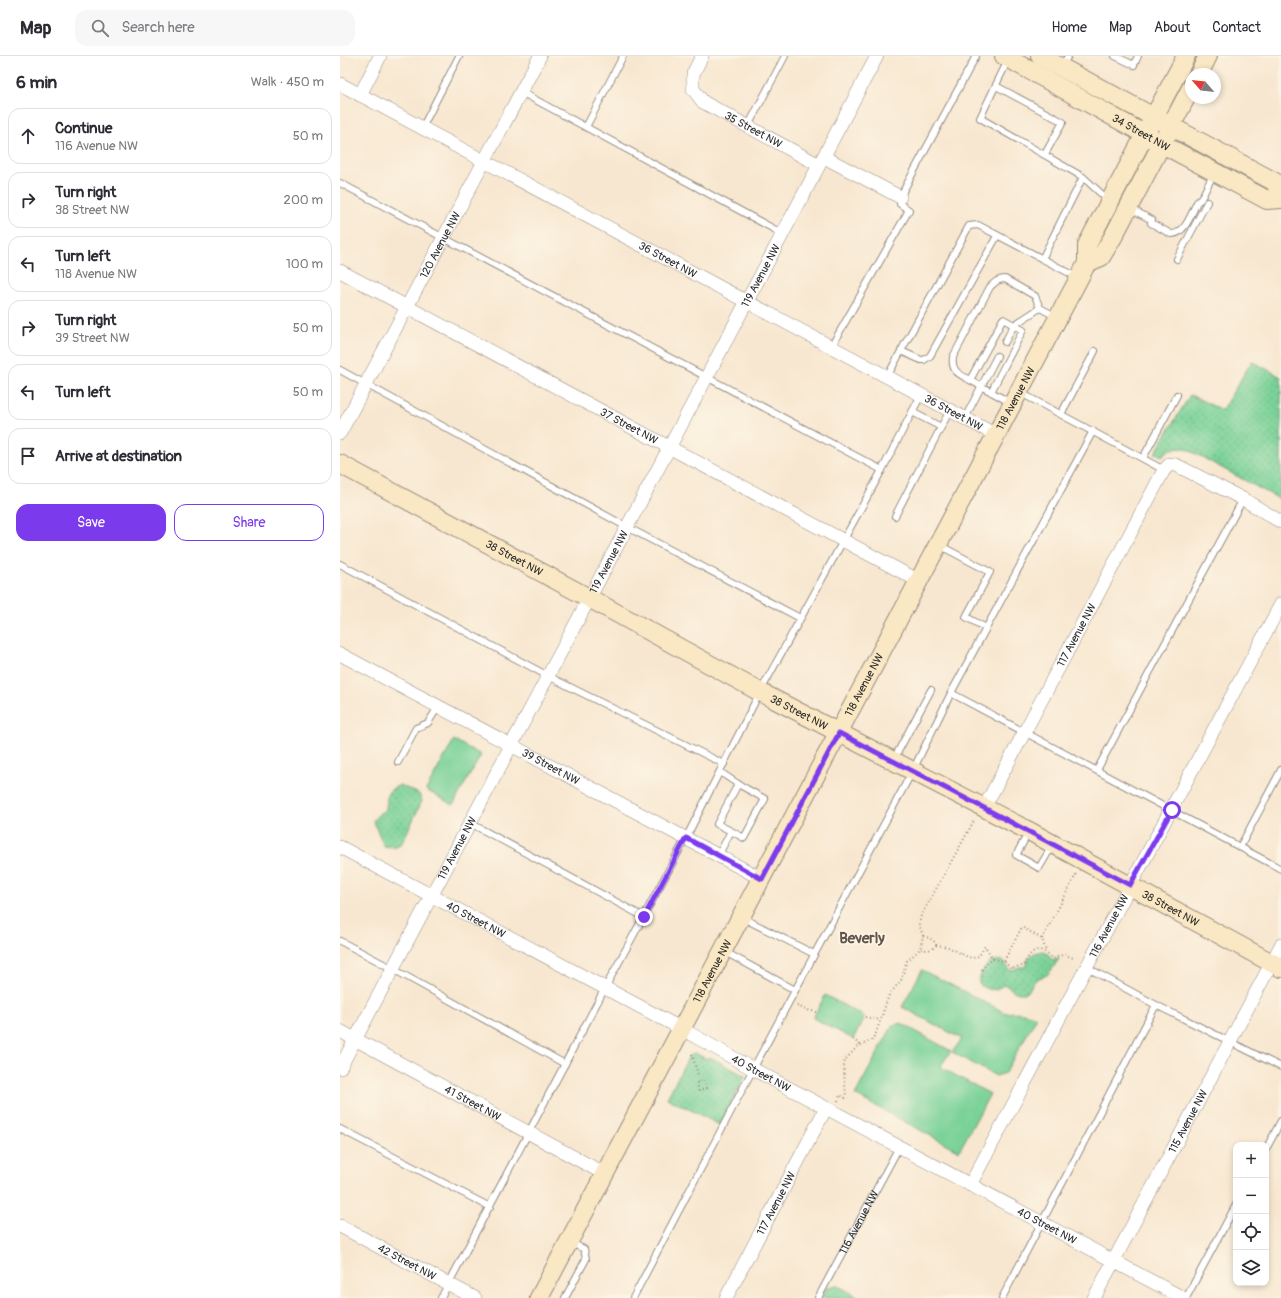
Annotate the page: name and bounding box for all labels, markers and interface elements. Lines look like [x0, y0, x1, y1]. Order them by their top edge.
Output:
search box [75, 10, 355, 46]
text: Map [20, 16, 51, 40]
icon: search [89, 17, 111, 39]
text: Search here [121, 18, 195, 37]
text: Home [1052, 19, 1087, 36]
text: Map [1109, 19, 1132, 36]
text: About [1154, 19, 1190, 36]
text: Contact [1212, 19, 1261, 36]
north arrow [1185, 68, 1221, 104]
text: 6 min [16, 72, 57, 93]
text: Walk · 450 m [251, 74, 324, 90]
street label: 35 Street NW [722, 109, 784, 151]
street label: 34 Street NW [1110, 112, 1172, 154]
text: Continue [55, 119, 113, 138]
icon: ahead [17, 125, 39, 147]
text: 50 m [293, 128, 323, 144]
text: 116 Avenue NW [55, 138, 138, 154]
text: Turn right [55, 183, 116, 202]
icon: right [17, 189, 39, 211]
text: 200 m [284, 192, 323, 208]
text: 38 Street NW [55, 202, 130, 218]
street label: 120 Avenue NW [417, 210, 463, 281]
street label: 36 Street NW [636, 239, 699, 281]
street label: 119 Avenue NW [739, 242, 783, 310]
text: Turn left [55, 247, 111, 266]
icon: left [17, 253, 39, 275]
text: 100 m [286, 256, 323, 272]
text: 118 Avenue NW [55, 266, 137, 282]
text: Turn right [55, 311, 116, 330]
icon: right [17, 317, 39, 339]
text: 50 m [293, 320, 323, 336]
text: 39 Street NW [55, 330, 130, 346]
street label: 118 Avenue NW [994, 365, 1038, 432]
icon: left [17, 381, 39, 403]
text: Turn left [55, 383, 111, 402]
text: 50 m [293, 384, 323, 400]
street label: 36 Street NW [922, 392, 985, 434]
street label: 37 Street NW [598, 406, 660, 447]
icon: arrive [17, 445, 39, 467]
text: Arrive at destination [55, 447, 182, 466]
button: Save [16, 504, 166, 541]
button: Share [174, 504, 324, 541]
street label: 119 Avenue NW [587, 528, 631, 596]
street label: 38 Street NW [483, 538, 545, 579]
street label: 117 Avenue NW [1054, 601, 1099, 669]
street label: 118 Avenue NW [842, 651, 886, 719]
street label: 38 Street NW [768, 692, 830, 733]
street label: 39 Street NW [520, 746, 582, 788]
route start [1163, 801, 1181, 819]
street label: 119 Avenue NW [435, 814, 479, 882]
street label: 38 Street NW [1140, 888, 1201, 929]
street label: 116 Avenue NW [1087, 892, 1132, 960]
street label: 40 Street NW [444, 899, 508, 941]
route end [635, 908, 653, 926]
district label: Beverly [839, 929, 885, 948]
street label: 118 Avenue NW [691, 937, 735, 1005]
street label: 40 Street NW [729, 1052, 793, 1095]
street label: 41 Street NW [442, 1083, 503, 1124]
street label: 115 Avenue NW [1166, 1087, 1210, 1156]
map controls [1233, 1142, 1269, 1286]
button: + [1233, 1142, 1269, 1178]
street label: 117 Avenue NW [754, 1170, 798, 1238]
button: − [1233, 1178, 1269, 1214]
street label: 116 Avenue NW [837, 1188, 881, 1257]
street label: 40 Street NW [1015, 1205, 1079, 1247]
button: locate [1233, 1214, 1269, 1250]
street label: 42 Street NW [376, 1241, 438, 1283]
button: layers [1233, 1250, 1269, 1286]

